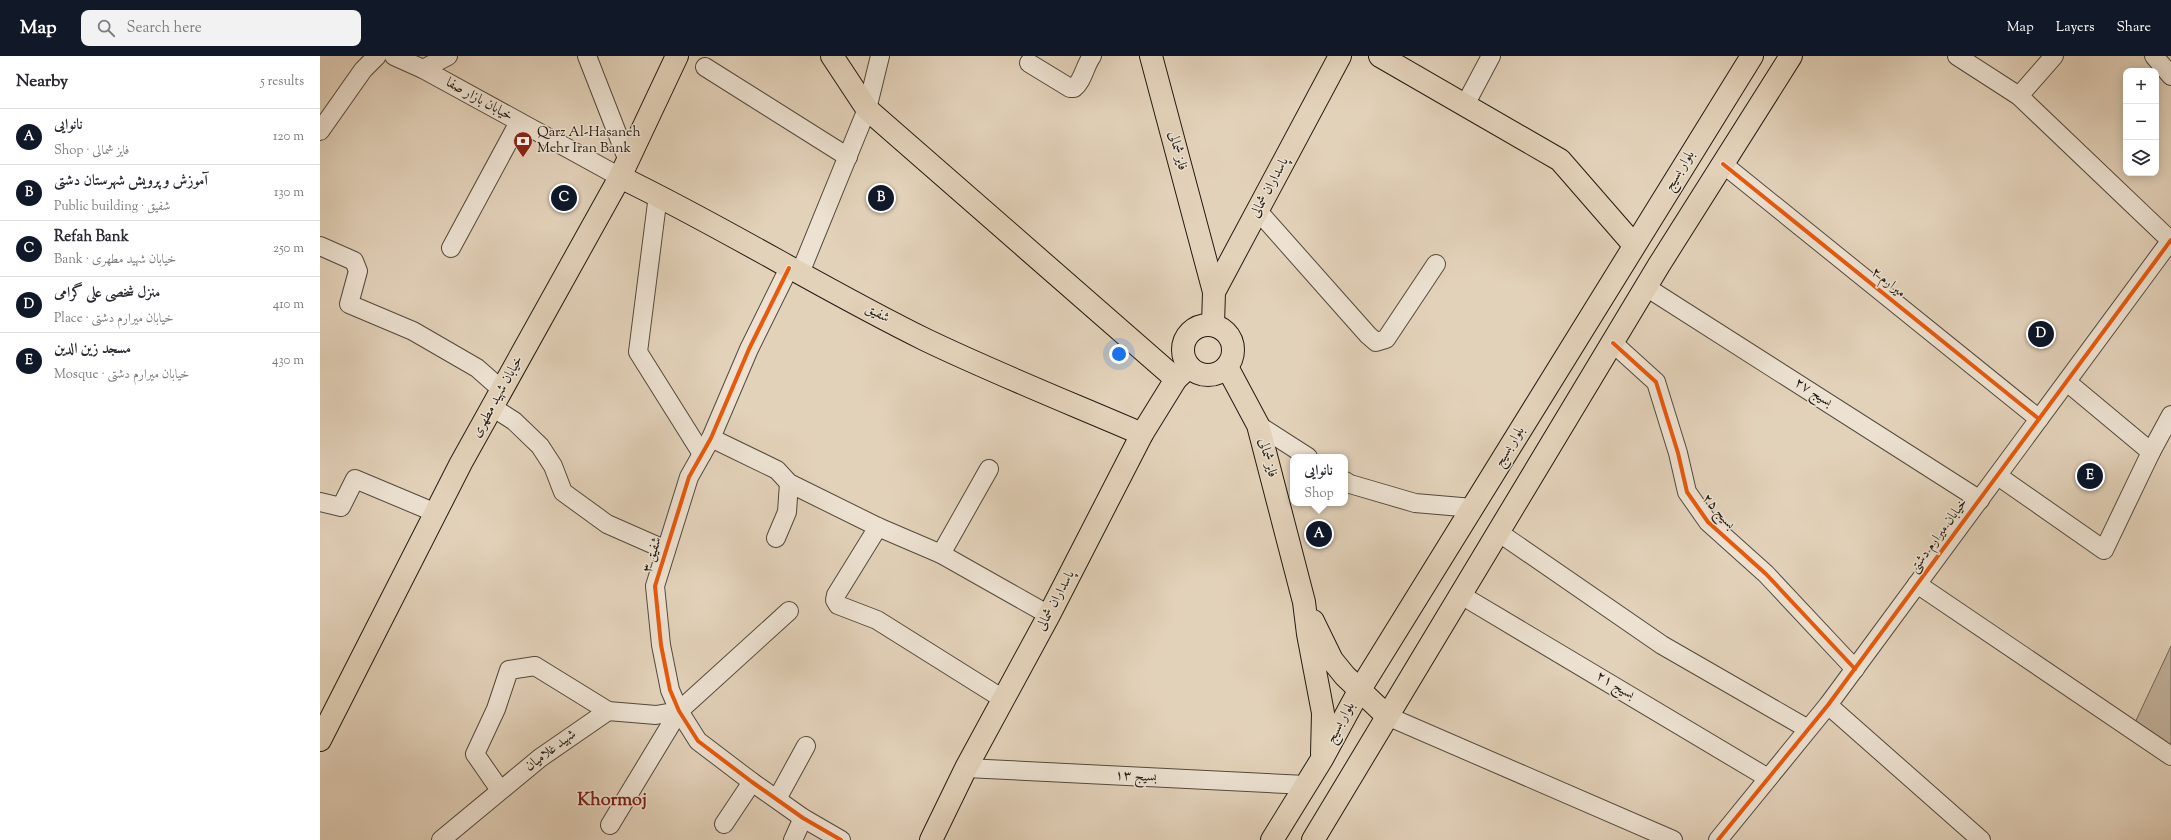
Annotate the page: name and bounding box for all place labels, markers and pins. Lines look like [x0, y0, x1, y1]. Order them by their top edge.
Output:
place label: Qarz Al-Hasaneh Mehr Iran Bank [537, 123, 641, 159]
bank icon: Qarz Al-Hasaneh Mehr Iran Bank [512, 130, 534, 158]
pin: C [551, 183, 577, 213]
pin: B [868, 183, 894, 213]
pin: D [2028, 319, 2054, 349]
pin: E [2077, 461, 2103, 491]
pin: A [1306, 519, 1332, 549]

